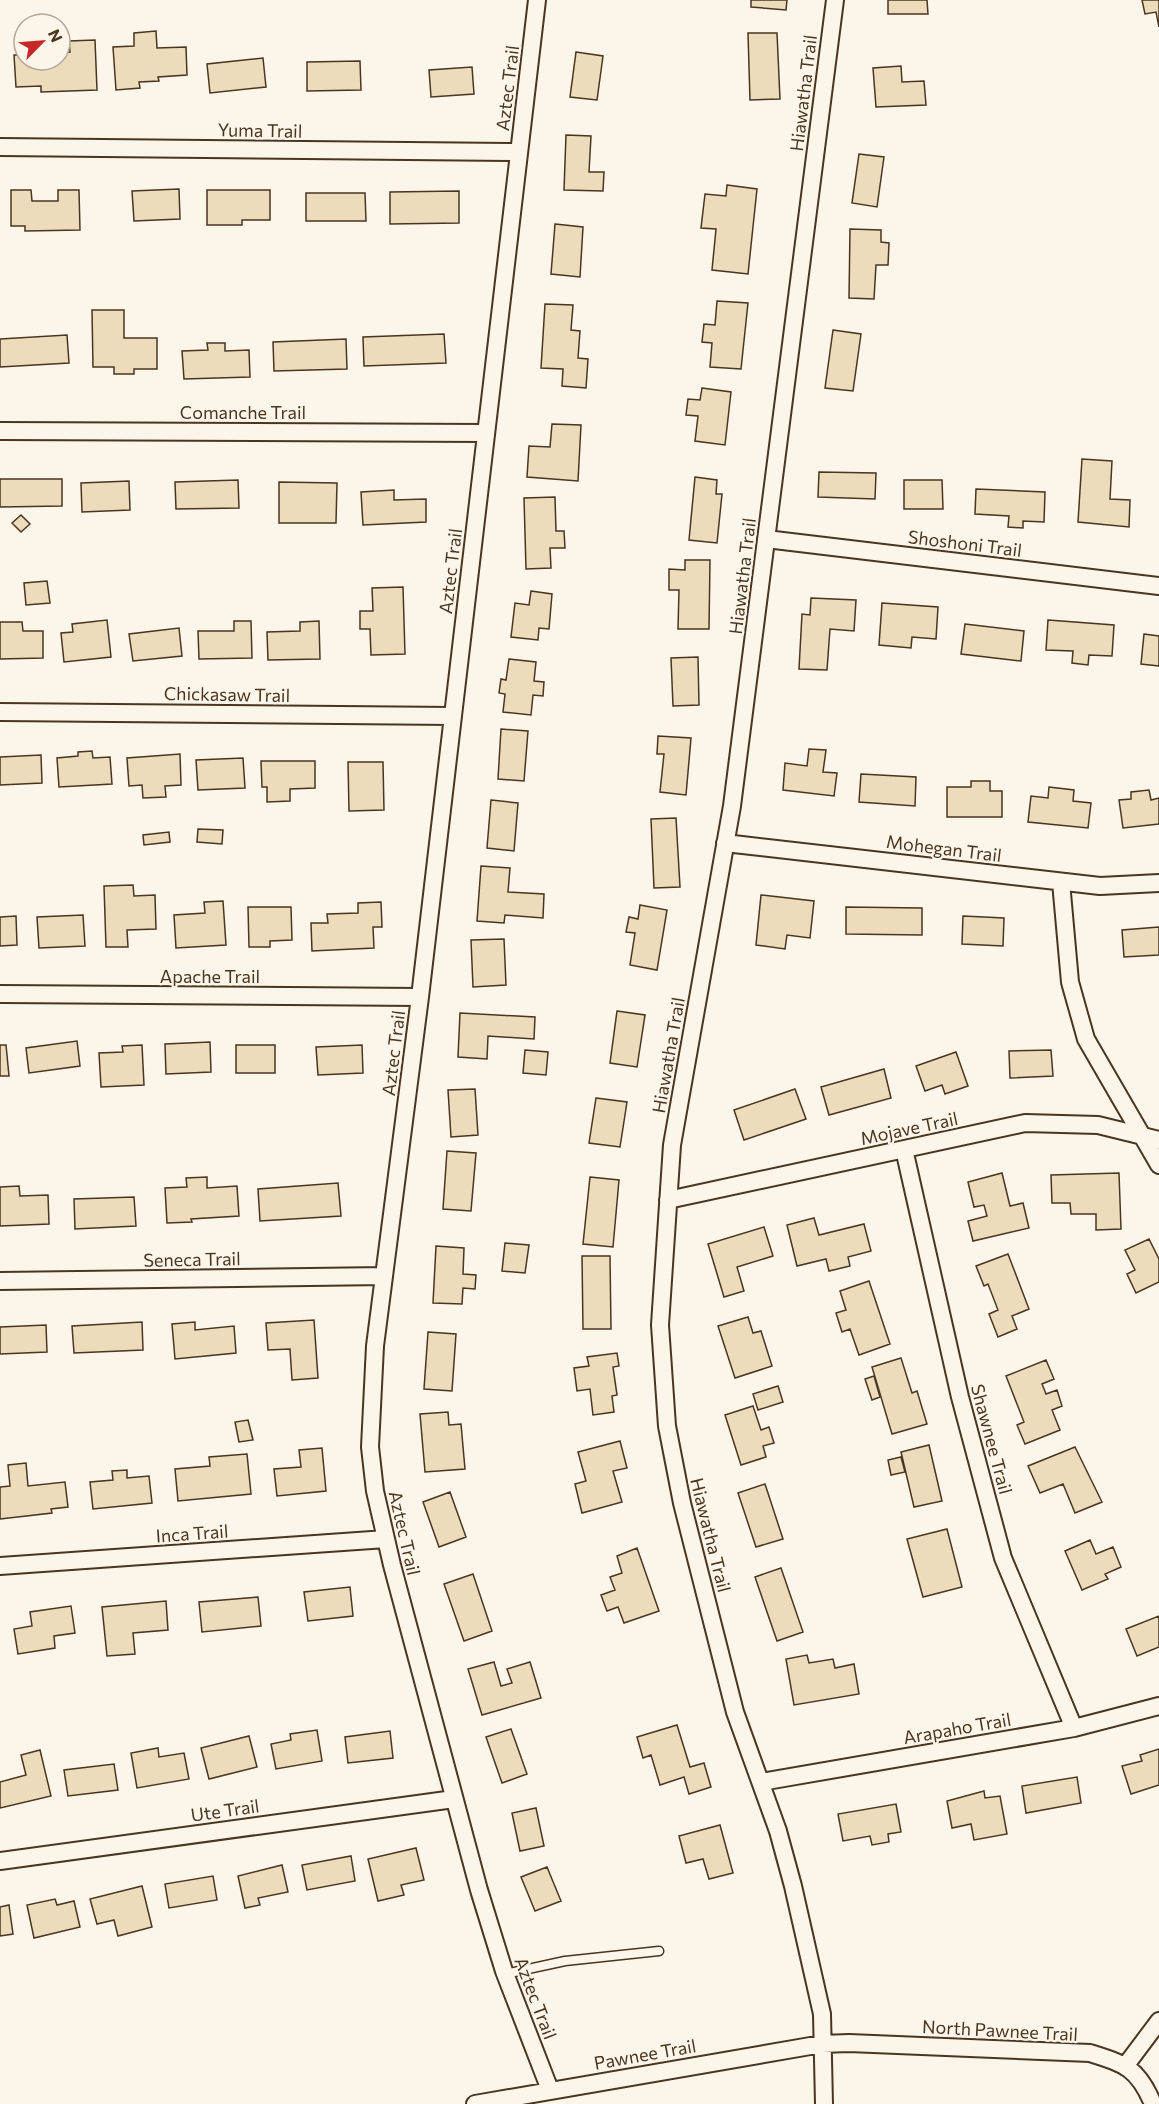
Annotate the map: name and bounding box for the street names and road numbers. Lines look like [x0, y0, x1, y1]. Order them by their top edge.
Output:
street label: Hiawatha Trail [785, 34, 821, 152]
street label: Aztec Trail [491, 44, 523, 132]
street label: Yuma Trail [217, 118, 303, 142]
street label: Comanche Trail [180, 401, 306, 423]
street label: Hiawatha Trail [724, 517, 760, 635]
street label: Shoshoni Trail [907, 525, 1023, 561]
street label: Aztec Trail [434, 527, 466, 615]
street label: Chickasaw Trail [164, 682, 290, 706]
street label: Mohegan Trail [885, 830, 1003, 866]
street label: Apache Trail [160, 965, 260, 987]
street label: Hiawatha Trail [647, 995, 689, 1115]
street label: Aztec Trail [377, 1009, 409, 1097]
street label: Mojave Trail [858, 1107, 960, 1149]
street label: Seneca Trail [143, 1247, 241, 1271]
street label: Shawnee Trail [967, 1382, 1017, 1496]
street label: Hiawatha Trail [686, 1475, 736, 1595]
street label: Aztec Trail [385, 1489, 425, 1577]
street label: Inca Trail [155, 1519, 229, 1547]
street label: Arapaho Trail [901, 1708, 1013, 1748]
street label: Ute Trail [189, 1794, 261, 1826]
street label: Aztec Trail [510, 1954, 562, 2042]
street label: North Pawnee Trail [922, 2015, 1078, 2045]
street label: Pawnee Trail [592, 2034, 698, 2074]

